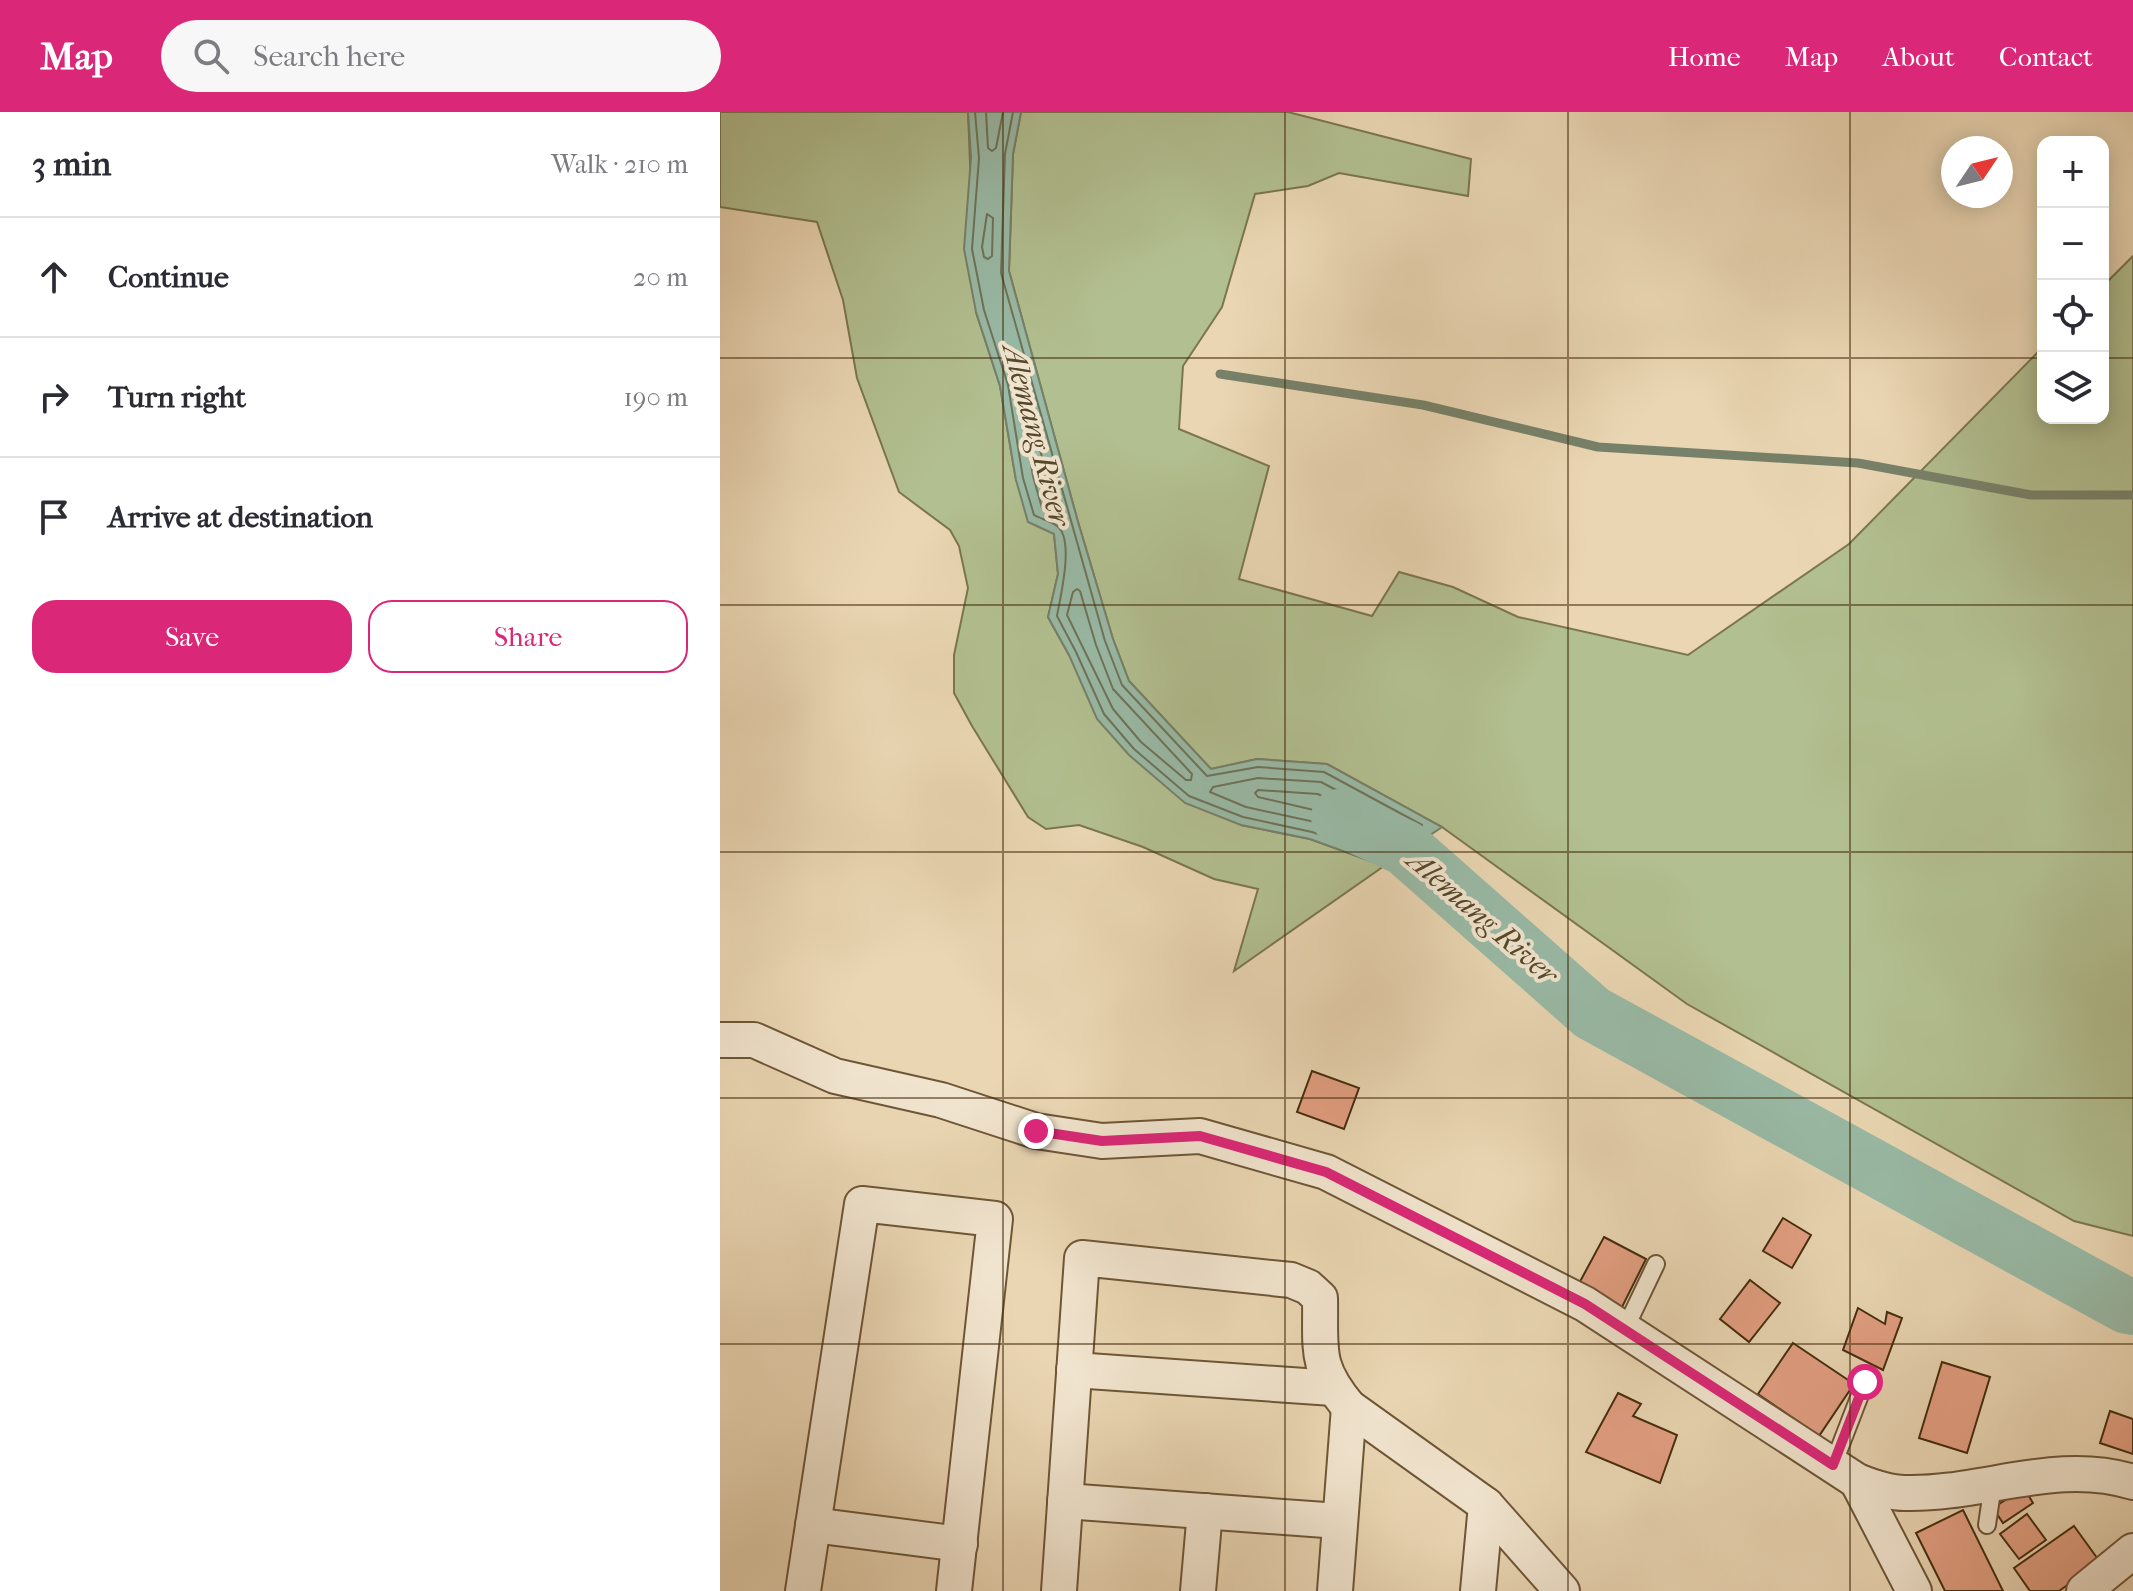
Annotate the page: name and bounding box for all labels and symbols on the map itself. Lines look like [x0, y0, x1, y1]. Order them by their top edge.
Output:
north arrow [1941, 136, 2013, 208]
water label: Alemang River [994, 337, 1078, 532]
water label: Alemang River [1398, 840, 1566, 993]
route end [1018, 1113, 1054, 1149]
route start [1847, 1364, 1883, 1400]

